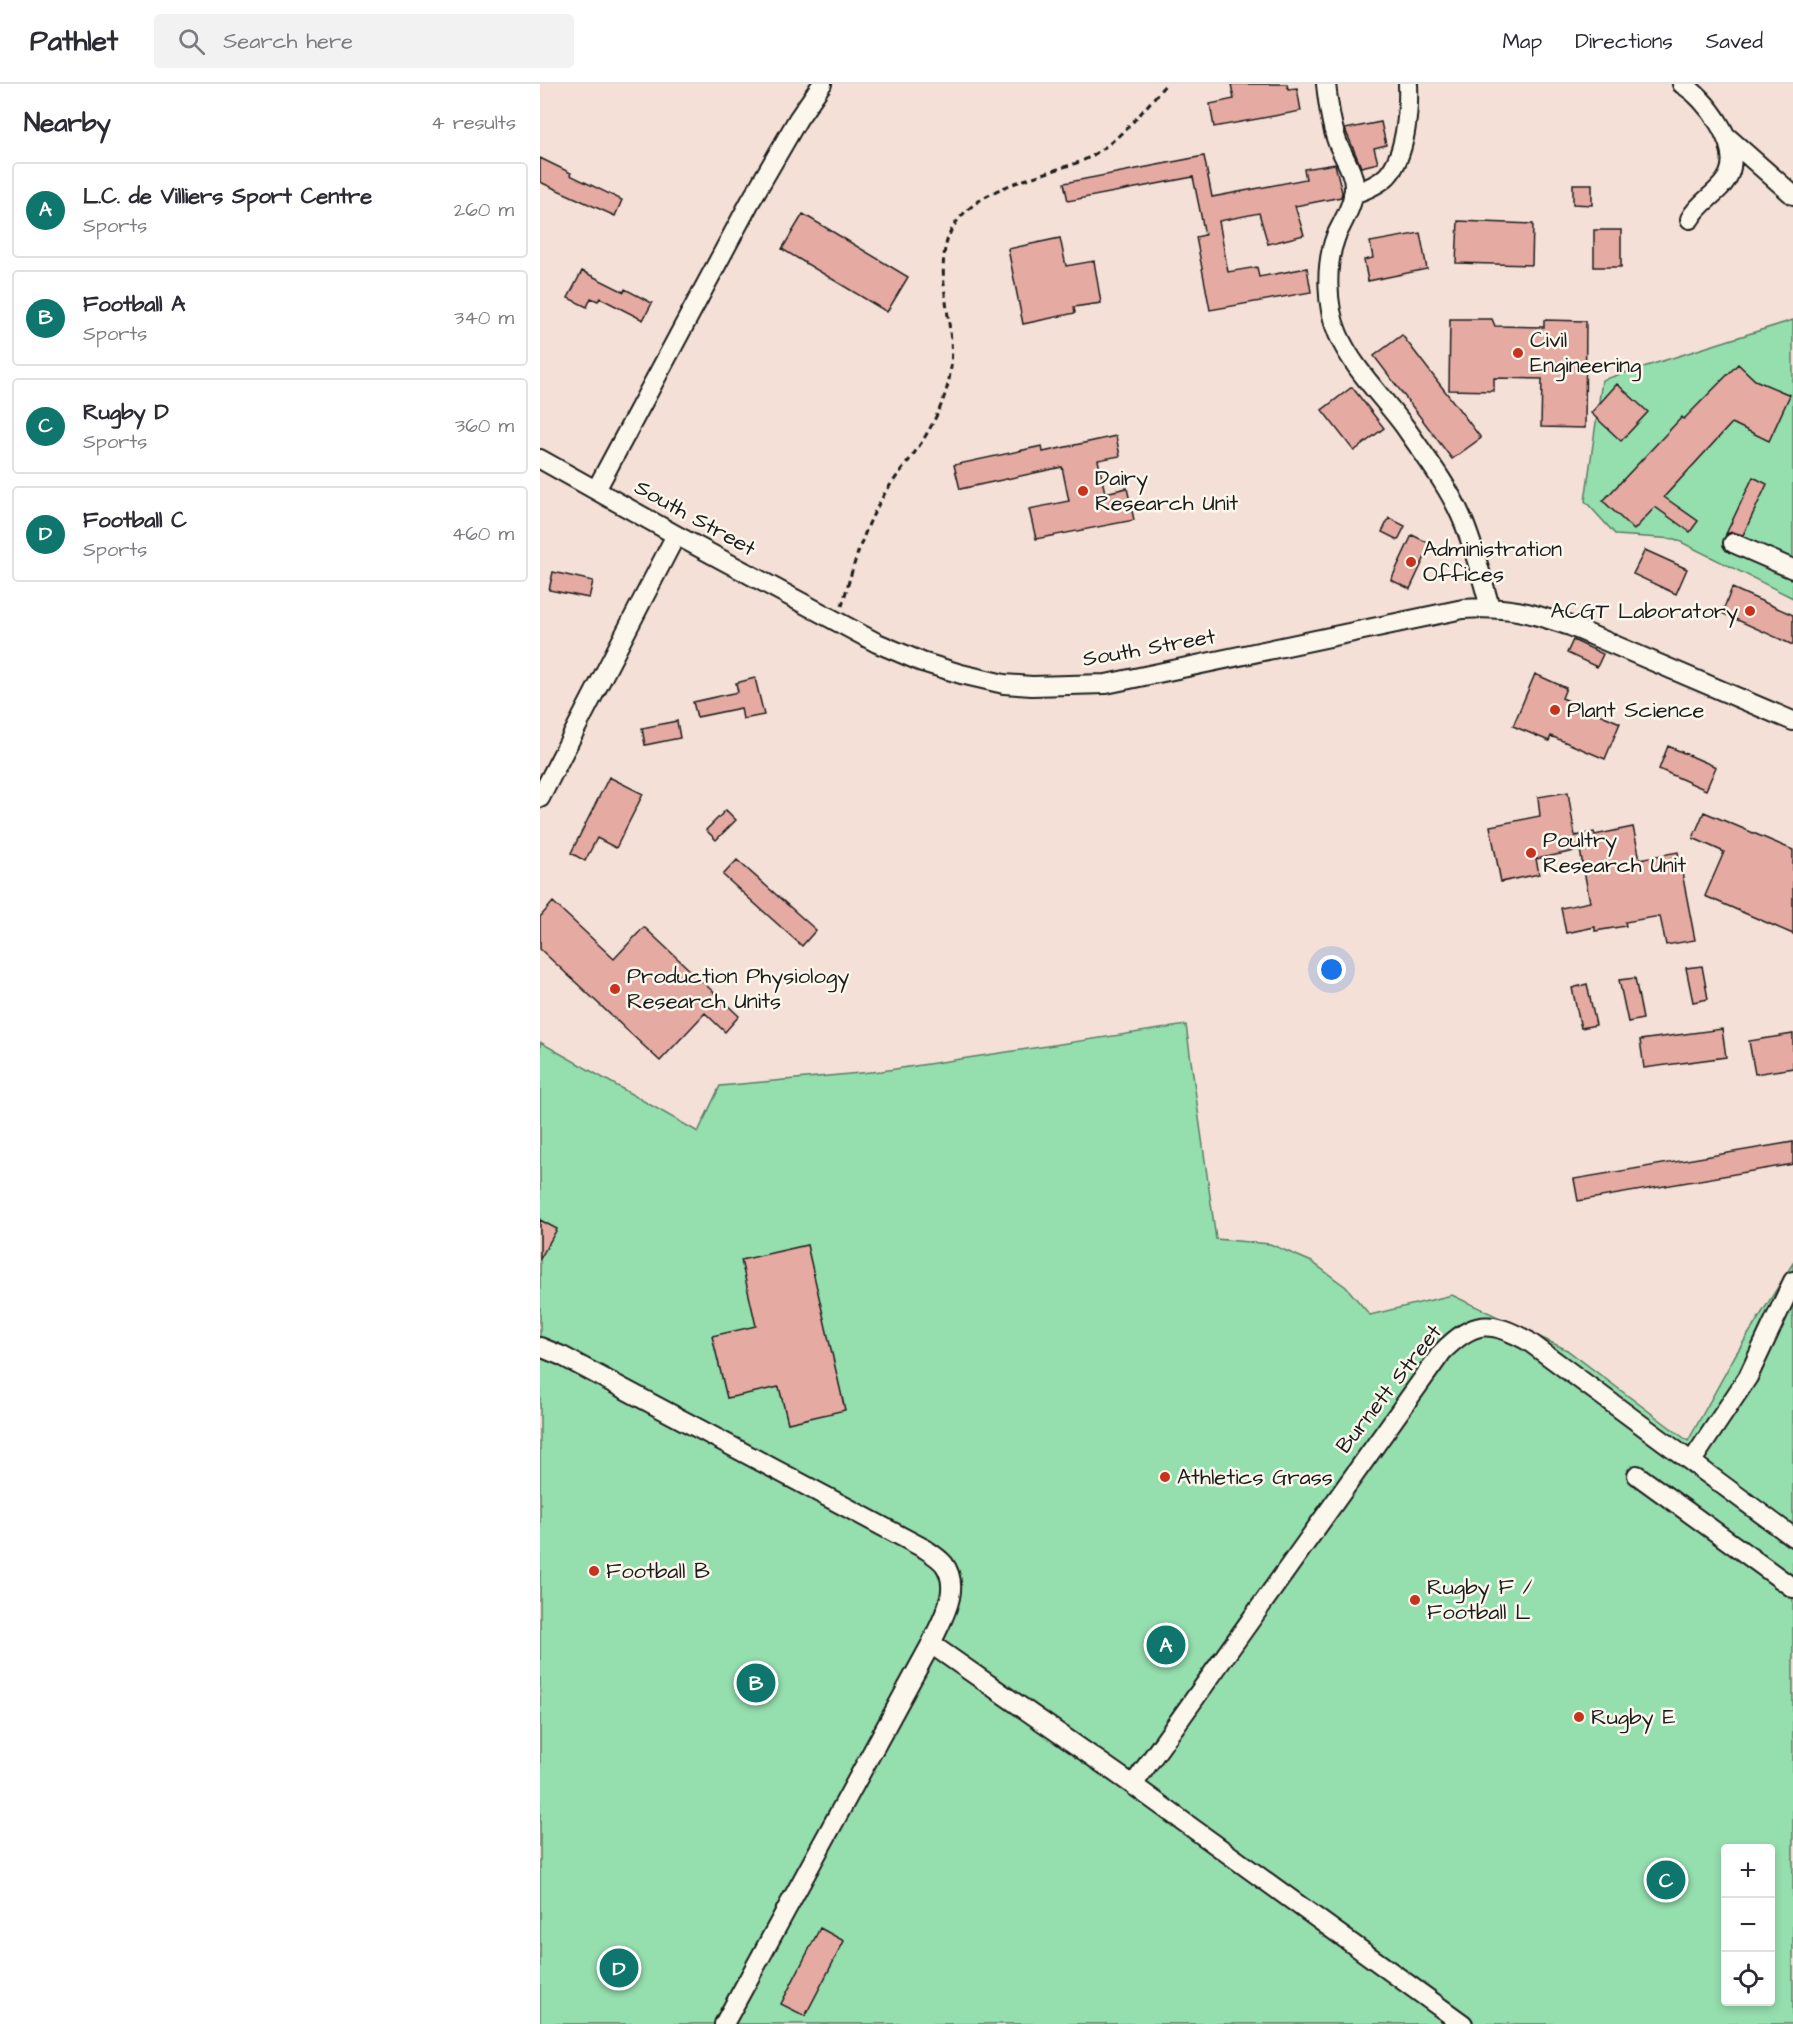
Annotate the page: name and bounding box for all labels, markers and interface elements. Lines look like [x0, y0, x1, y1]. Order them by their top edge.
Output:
search box [154, 14, 574, 68]
text: Pathlet [30, 22, 118, 61]
icon: search [175, 25, 208, 58]
text: Search here [223, 26, 353, 57]
text: Map [1502, 27, 1542, 56]
text: Directions [1575, 27, 1673, 56]
text: Saved [1706, 27, 1763, 56]
text: Nearby [24, 105, 111, 141]
text: 4 results [431, 109, 516, 137]
text: L.C. de Villiers Sport Centre [83, 181, 372, 212]
text: A [39, 196, 52, 224]
text: 260 m [454, 196, 514, 224]
text: Sports [83, 212, 147, 240]
text: Football A [83, 289, 185, 320]
text: B [38, 304, 53, 332]
text: 340 m [454, 304, 514, 332]
text: Sports [83, 320, 147, 348]
place label: Civil Engineering [1530, 325, 1641, 382]
marker: Civil Engineering [1511, 346, 1525, 360]
text: Rugby D [83, 397, 169, 428]
text: C [38, 412, 53, 440]
text: 360 m [455, 412, 514, 440]
text: Sports [83, 428, 147, 456]
place label: Dairy Research Unit [1095, 463, 1238, 519]
street label: South Street [629, 472, 761, 564]
marker: Dairy Research Unit [1076, 484, 1090, 498]
text: Football C [83, 505, 187, 536]
text: D [39, 520, 52, 548]
text: 460 m [452, 520, 514, 548]
place label: Administration Offices [1423, 534, 1562, 590]
text: Sports [83, 536, 147, 564]
marker: Administration Offices [1404, 555, 1418, 569]
place label: ACGT Laboratory [1551, 596, 1738, 628]
marker: ACGT Laboratory [1743, 604, 1757, 618]
street label: South Street [1080, 621, 1218, 675]
place label: Plant Science [1567, 695, 1705, 726]
marker: Plant Science [1548, 703, 1562, 717]
place label: Poultry Research Unit [1543, 825, 1686, 881]
marker: Poultry Research Unit [1524, 846, 1538, 860]
your location [1317, 955, 1346, 984]
place label: Production Physiology Research Units [627, 961, 849, 1017]
marker: Production Physiology Research Units [608, 982, 622, 996]
street label: Burnett Street [1329, 1318, 1449, 1460]
place label: Athletics Grass [1177, 1462, 1333, 1493]
marker: Athletics Grass [1158, 1470, 1172, 1484]
place label: Football B [606, 1556, 710, 1587]
marker: Football B [587, 1564, 601, 1578]
place label: Rugby F / Football L [1427, 1572, 1533, 1628]
marker: Rugby F / Football L [1408, 1593, 1422, 1607]
pin: A [1146, 1622, 1186, 1668]
pin: B [736, 1660, 776, 1706]
place label: Rugby E [1591, 1702, 1675, 1734]
marker: Rugby E [1572, 1710, 1586, 1724]
map controls [1721, 1844, 1775, 2006]
button: + [1721, 1844, 1775, 1898]
pin: C [1646, 1858, 1686, 1902]
button: − [1721, 1898, 1775, 1952]
pin: D [600, 1946, 638, 1990]
button: locate [1721, 1952, 1775, 2006]

